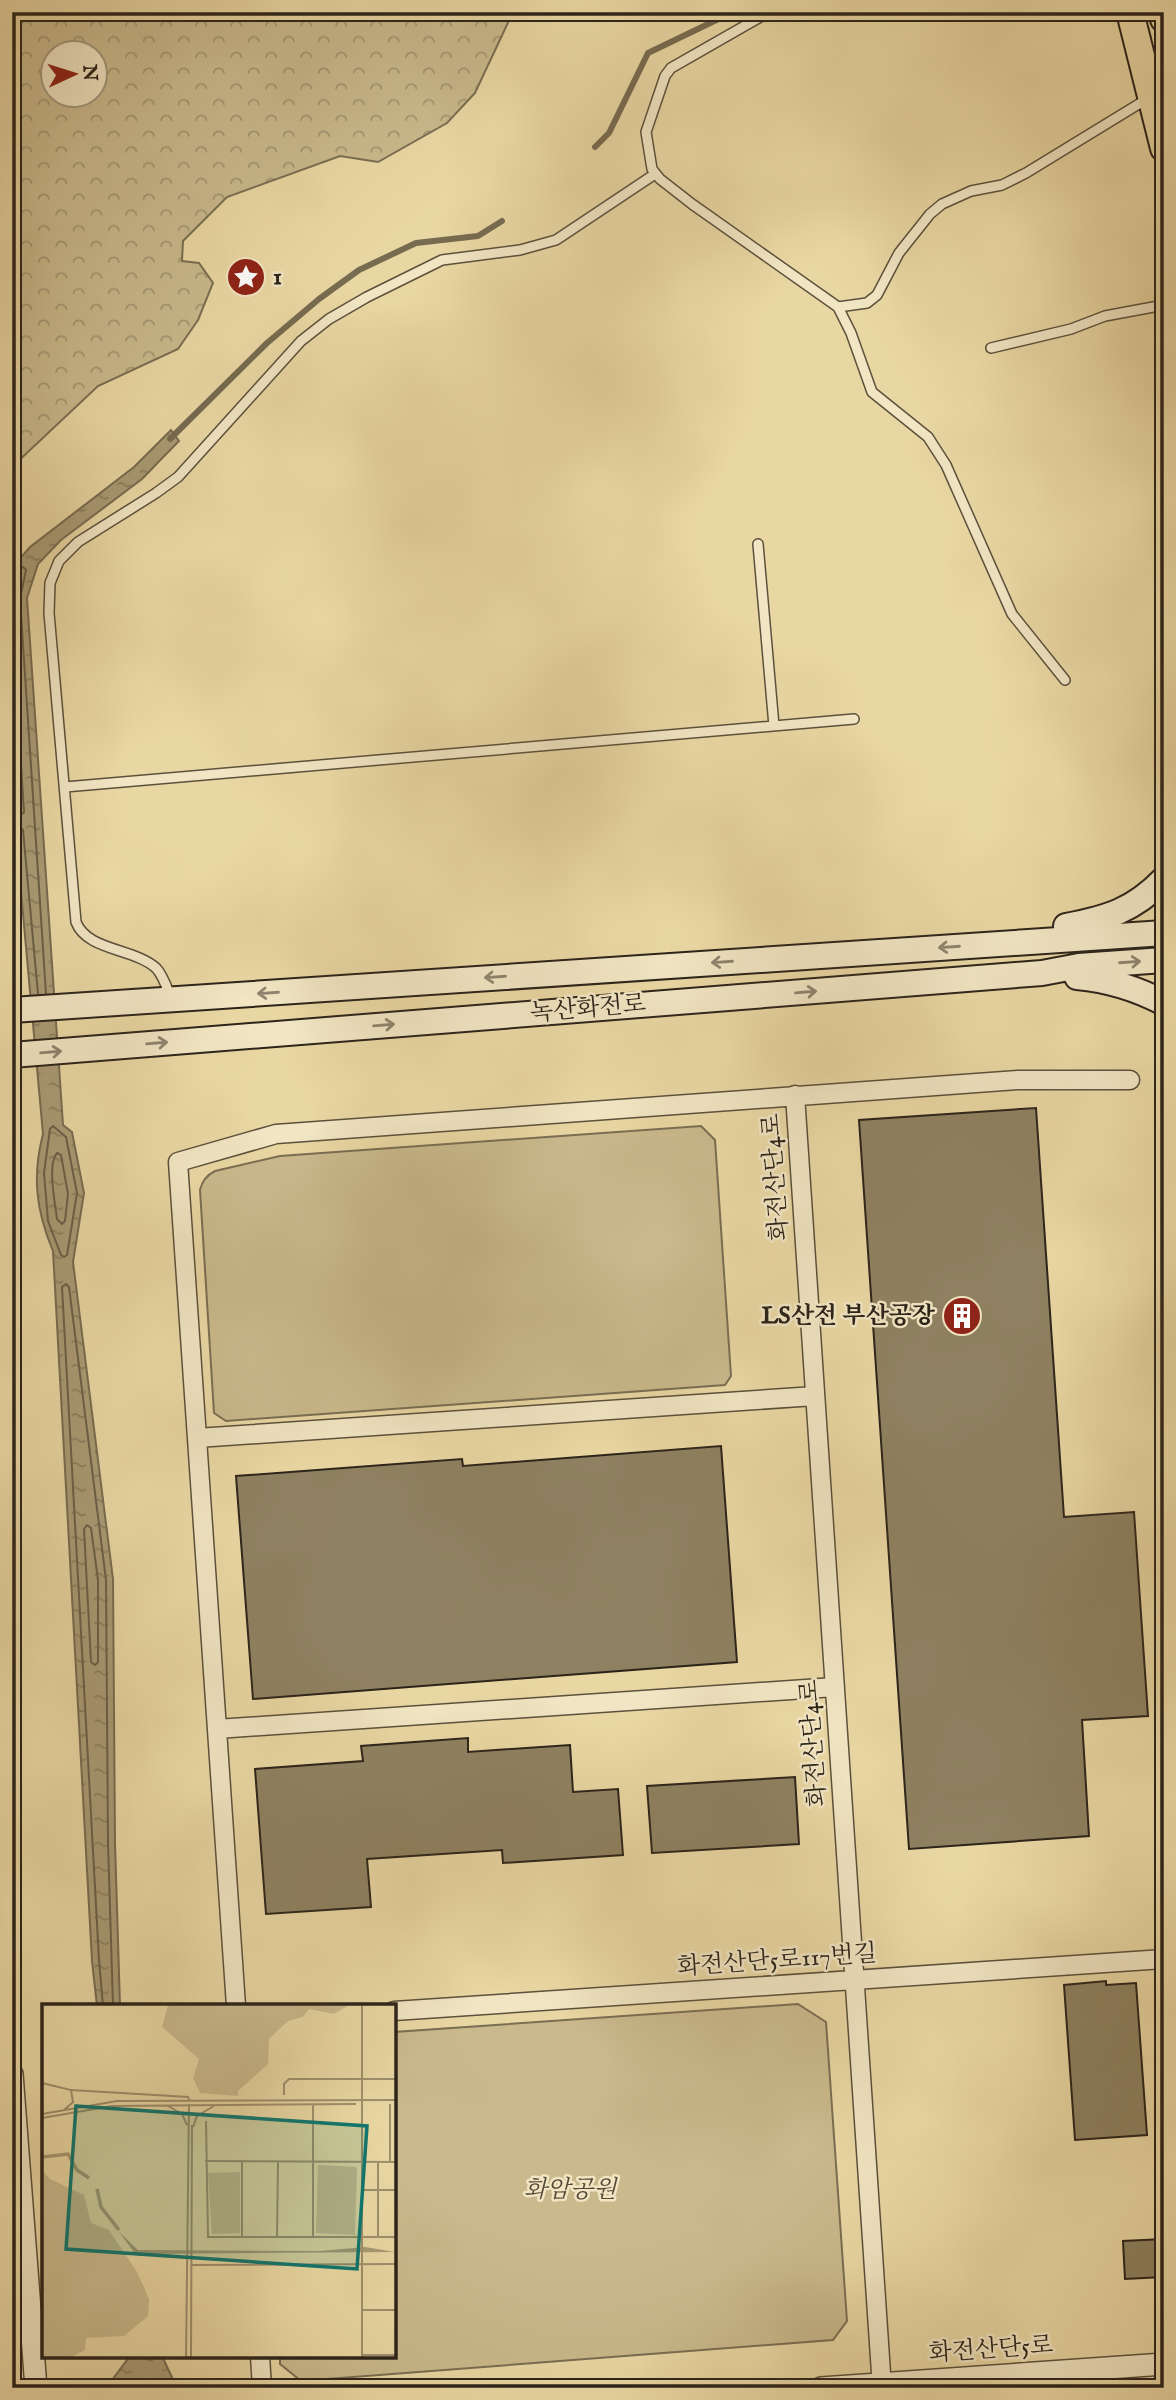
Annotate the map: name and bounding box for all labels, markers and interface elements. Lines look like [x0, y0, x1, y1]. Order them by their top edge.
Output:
north arrow [38, 38, 108, 108]
text: N [76, 63, 102, 83]
place icon: 1 [225, 256, 267, 298]
place label: 1 [273, 262, 282, 293]
one-way arrow [938, 941, 961, 954]
one-way arrow [711, 956, 734, 969]
one-way arrow [1118, 956, 1141, 969]
one-way arrow [484, 971, 507, 984]
one-way arrow [794, 985, 817, 998]
one-way arrow [257, 986, 280, 999]
street label: 녹산화전로 [529, 989, 647, 1029]
one-way arrow [372, 1018, 395, 1031]
one-way arrow [145, 1036, 168, 1049]
one-way arrow [39, 1045, 62, 1058]
street label: 화전산단4로 [756, 1112, 796, 1242]
building icon: LS산전 부산공장 [941, 1295, 983, 1337]
place label: LS산전 부산공장 [761, 1301, 936, 1332]
street label: 화전산단4로 [794, 1678, 834, 1808]
street label: 화전산단5로117번길 [676, 1939, 878, 1983]
inset map [42, 2004, 396, 2358]
park label: 화암공원 [524, 2175, 618, 2206]
street label: 화전산단5로 [928, 2330, 1054, 2370]

